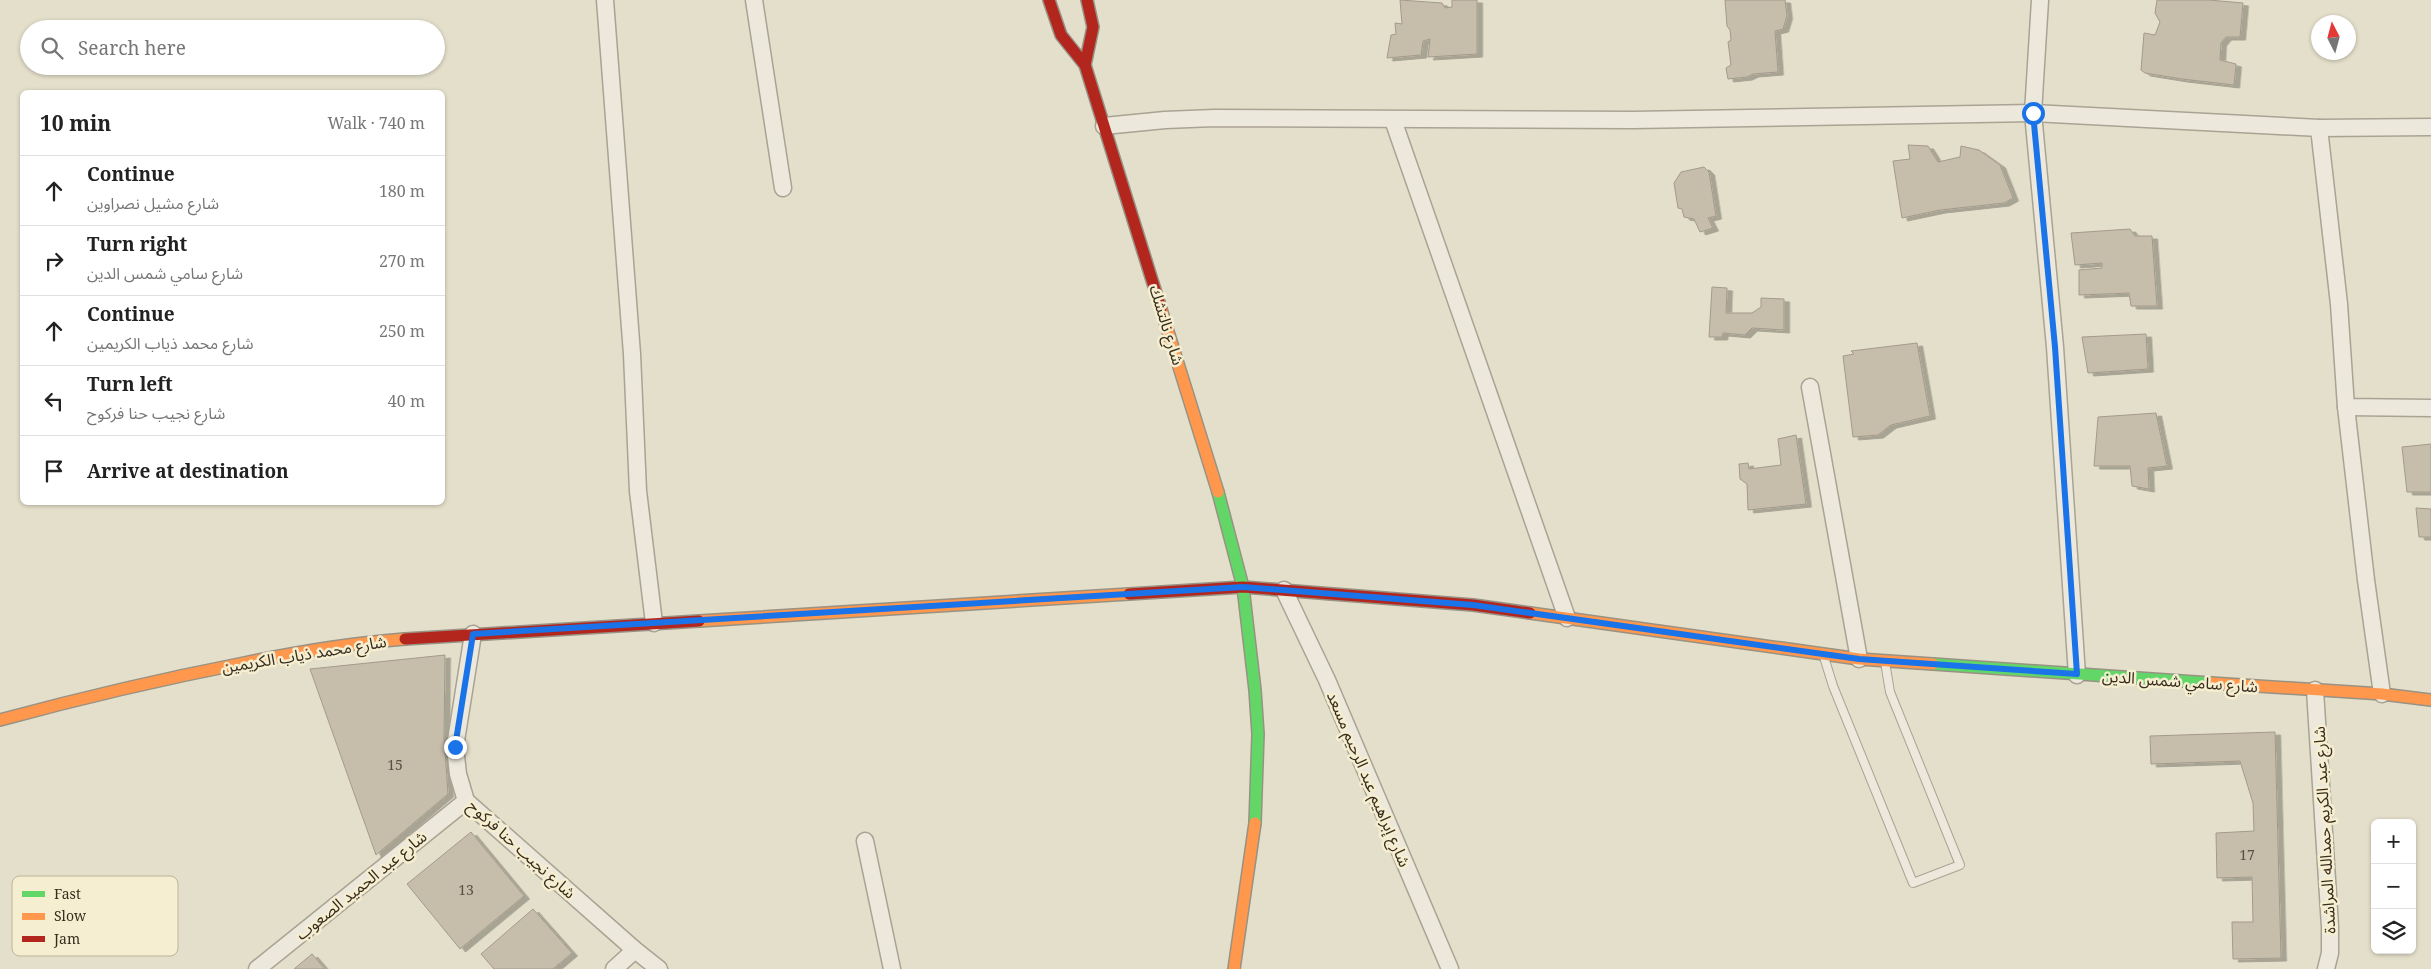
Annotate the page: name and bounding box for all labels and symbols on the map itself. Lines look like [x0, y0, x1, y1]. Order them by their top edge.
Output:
north arrow [2311, 15, 2356, 60]
route start [2022, 102, 2045, 125]
street label: شارع نالتشك [1142, 282, 1190, 368]
street label: شارع محمد ذياب الكريمين [220, 630, 388, 680]
street label: شارع سامي شمس الدين [2101, 665, 2259, 699]
street label: شارع إبراهيم عبد الرحيم مسعد [1320, 688, 1416, 871]
street label: شارع عبد الكريم حمدالله المراشدة [2308, 726, 2342, 934]
route end [444, 736, 467, 759]
house number: 15 [387, 755, 403, 774]
street label: شارع نجيب حنا فركوح [462, 795, 581, 905]
street label: شارع عبد الحميد الصعوب [291, 825, 432, 946]
house number: 17 [2239, 845, 2255, 864]
legend [12, 876, 178, 956]
house number: 13 [458, 880, 474, 899]
text: Fast [54, 884, 81, 903]
text: Slow [54, 906, 87, 925]
text: Jam [53, 929, 80, 948]

